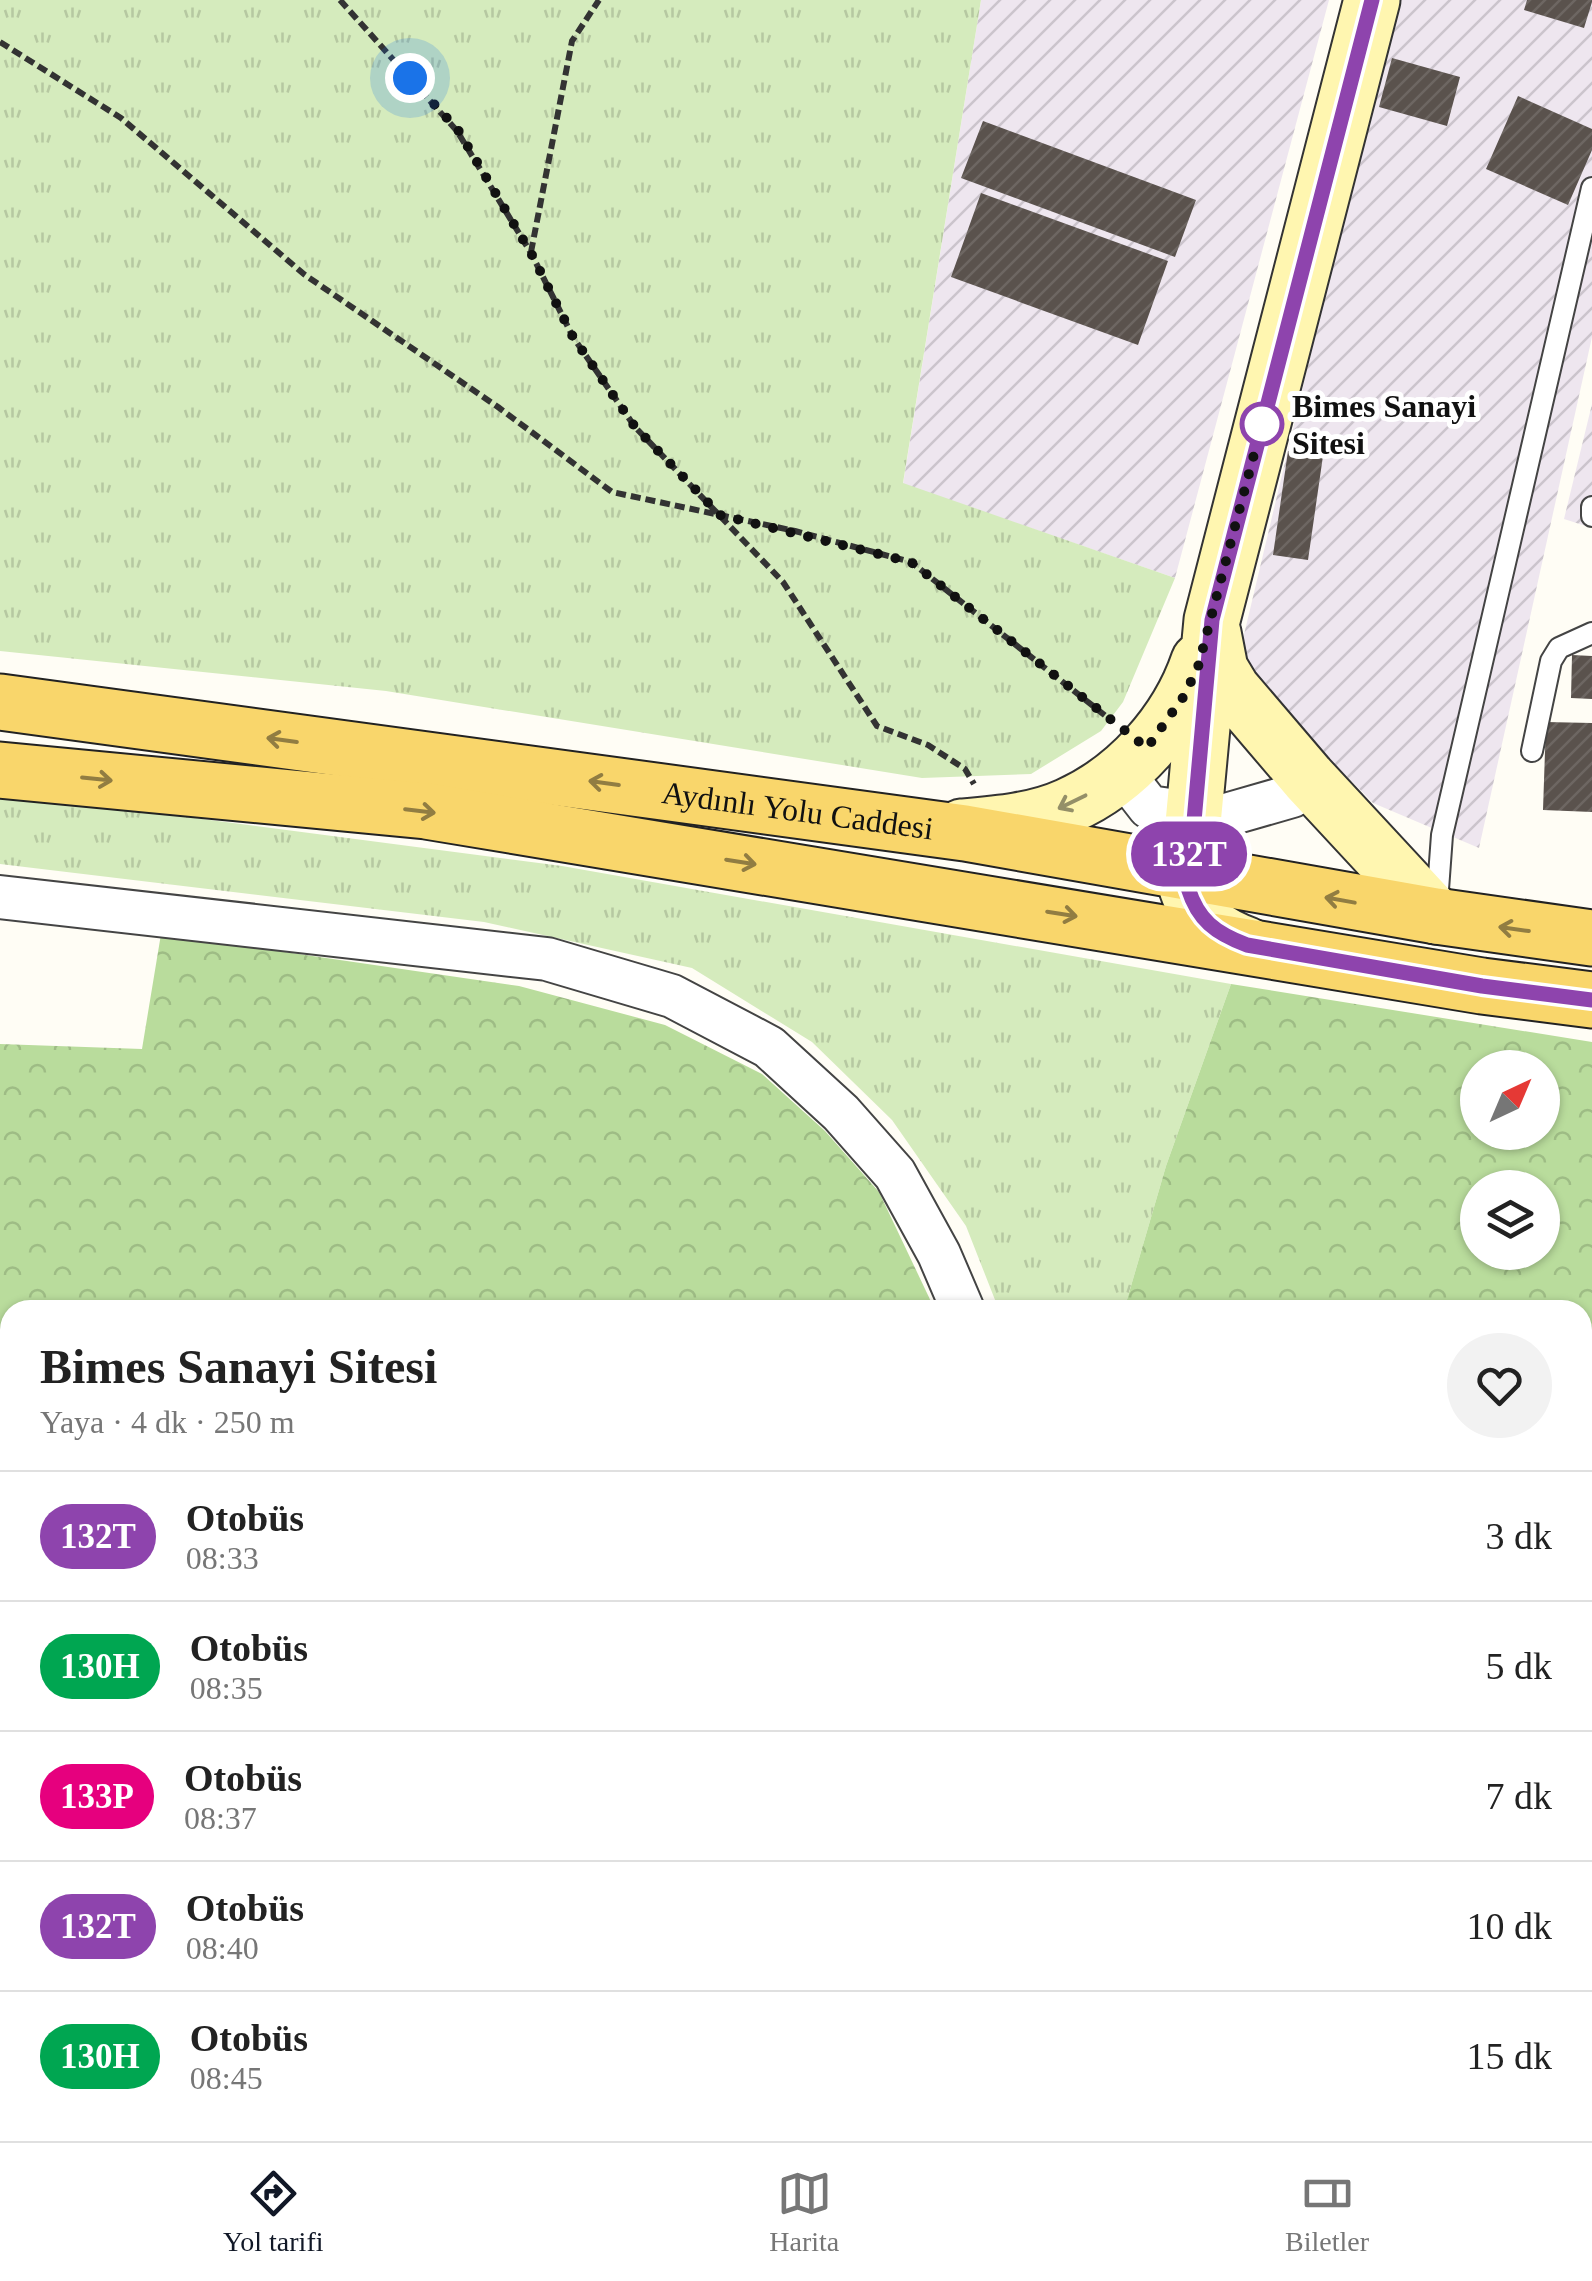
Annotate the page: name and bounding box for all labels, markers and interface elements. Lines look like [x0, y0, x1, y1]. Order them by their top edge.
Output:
your location [385, 53, 435, 103]
place label: Bimes Sanayi Sitesi [1292, 388, 1476, 461]
marker: Bimes Sanayi Sitesi [1241, 403, 1283, 445]
one-way arrow [266, 730, 299, 749]
one-way arrow [80, 770, 113, 789]
one-way arrow [588, 773, 621, 792]
street label: Aydınlı Yolu Caddesi [660, 774, 936, 847]
one-way arrow [1058, 793, 1088, 812]
one-way arrow [404, 802, 436, 821]
line badge: 132T [1119, 822, 1259, 886]
text: 132T [1151, 835, 1227, 874]
one-way arrow [725, 853, 757, 872]
one-way arrow [1324, 890, 1357, 909]
one-way arrow [1045, 906, 1078, 924]
one-way arrow [1498, 919, 1530, 937]
north arrow [1460, 1050, 1560, 1150]
map controls [1460, 1050, 1560, 1270]
button: layers [1460, 1170, 1560, 1270]
button: heart [1447, 1333, 1552, 1438]
text: Bimes Sanayi Sitesi [40, 1340, 437, 1393]
text: Yaya · 4 dk · 250 m [40, 1404, 295, 1440]
text: Otobüs [186, 1497, 304, 1539]
text: 3 dk [1486, 1515, 1552, 1557]
text: 132T [60, 1517, 136, 1556]
text: 08:33 [186, 1540, 259, 1576]
text: Otobüs [190, 1627, 308, 1669]
text: 5 dk [1486, 1645, 1552, 1687]
text: 130H [60, 1647, 140, 1686]
text: 08:35 [190, 1670, 263, 1706]
text: Otobüs [184, 1757, 302, 1799]
text: 7 dk [1486, 1775, 1552, 1817]
text: 133P [60, 1777, 134, 1816]
text: 08:37 [184, 1800, 257, 1836]
text: Otobüs [186, 1887, 304, 1929]
text: 10 dk [1467, 1905, 1552, 1947]
text: 132T [60, 1907, 136, 1946]
text: 08:40 [186, 1930, 259, 1966]
text: Otobüs [190, 2017, 308, 2059]
text: 15 dk [1467, 2035, 1552, 2077]
text: 130H [60, 2037, 140, 2076]
text: 08:45 [190, 2060, 263, 2096]
tab: Yol tarifi [223, 2166, 324, 2258]
tab: Harita [769, 2166, 839, 2258]
tab: Biletler [1285, 2166, 1369, 2258]

